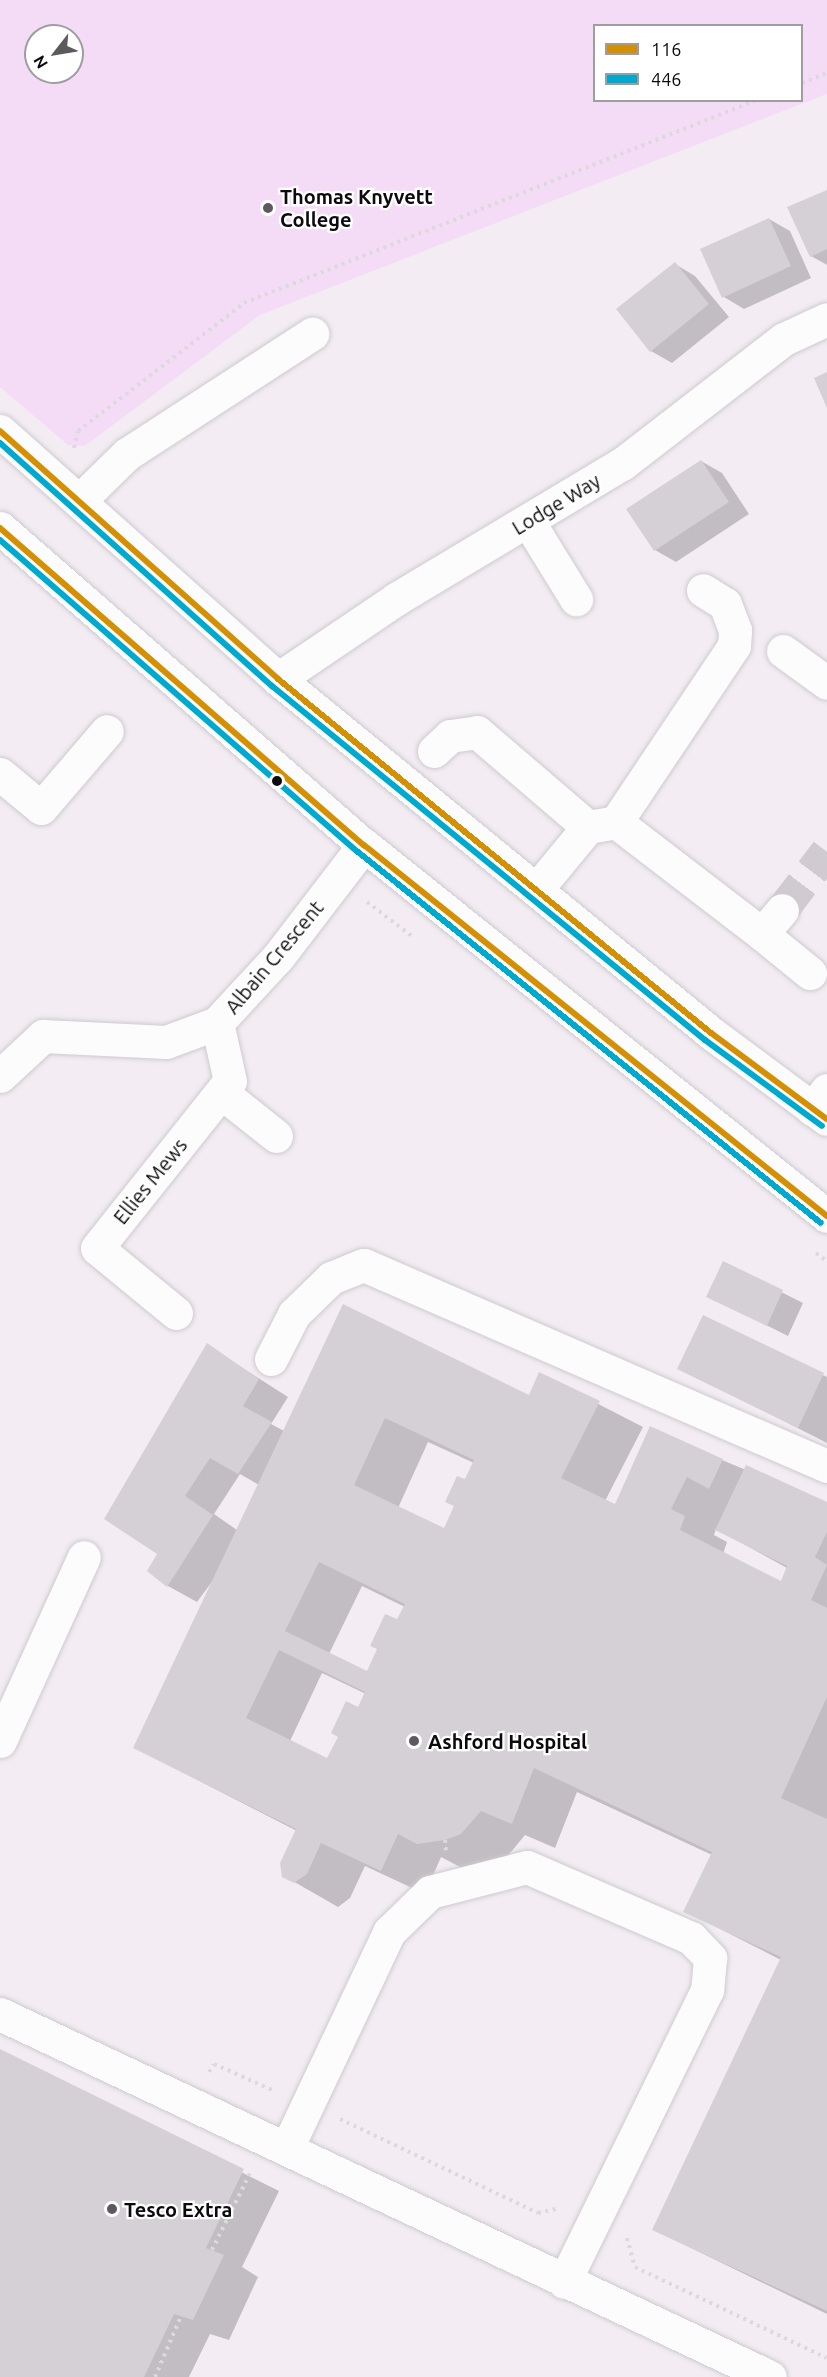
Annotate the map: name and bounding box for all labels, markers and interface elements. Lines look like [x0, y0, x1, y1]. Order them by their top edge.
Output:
north arrow [24, 24, 84, 84]
legend [593, 24, 803, 102]
text: 116 [651, 39, 681, 59]
text: N [29, 52, 51, 72]
text: 446 [651, 69, 681, 89]
place label: Thomas Knyvett College [280, 184, 433, 231]
marker: Thomas Knyvett College [261, 201, 275, 215]
street label: Lodge Way [508, 468, 604, 540]
unlabelled marker [271, 775, 283, 787]
street label: Albain Crescent [220, 896, 328, 1018]
street label: Ellies Mews [108, 1133, 192, 1229]
place label: Ashford Hospital [428, 1729, 587, 1753]
marker: Ashford Hospital [405, 1732, 423, 1750]
place label: Tesco Extra [124, 2197, 232, 2221]
marker: Tesco Extra [105, 2202, 119, 2216]

